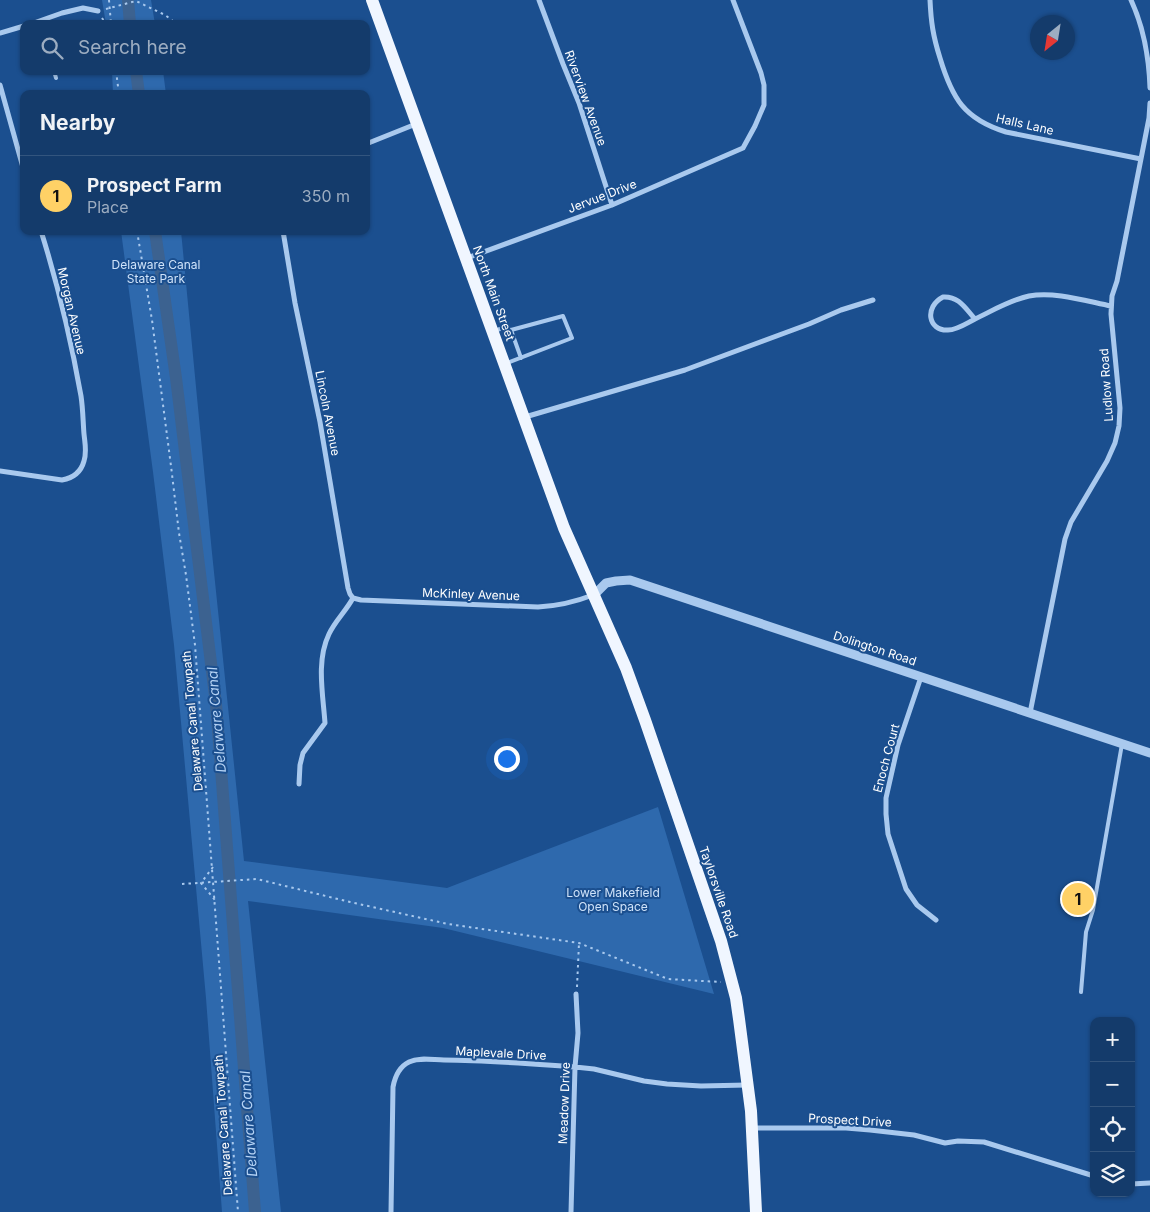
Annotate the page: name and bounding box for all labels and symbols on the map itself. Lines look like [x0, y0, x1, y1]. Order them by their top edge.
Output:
north arrow [1030, 15, 1075, 60]
street label: Riverview Avenue [562, 48, 610, 148]
street label: Halls Lane [995, 110, 1055, 138]
street label: Jervue Drive [565, 176, 639, 216]
street label: North Main Street [470, 243, 518, 343]
park label: Delaware Canal State Park [112, 257, 200, 286]
street label: Morgan Avenue [55, 266, 89, 356]
street label: Ludlow Road [1096, 348, 1116, 422]
street label: Lincoln Avenue [312, 369, 344, 457]
street label: McKinley Avenue [422, 585, 520, 603]
street label: Dolington Road [832, 627, 918, 669]
street label: Delaware Canal Towpath [178, 650, 206, 792]
water label: Delaware Canal [203, 666, 229, 774]
street label: Enoch Court [870, 722, 902, 794]
your location [494, 746, 520, 772]
street label: Taylorsville Road [696, 844, 742, 940]
pin: 1 [1062, 880, 1094, 918]
park label: Lower Makefield Open Space [566, 885, 660, 914]
street label: Maplevale Drive [455, 1043, 547, 1063]
street label: Delaware Canal Towpath [211, 1054, 235, 1196]
street label: Meadow Drive [555, 1062, 573, 1144]
water label: Delaware Canal [236, 1070, 260, 1177]
street label: Prospect Drive [808, 1110, 892, 1130]

